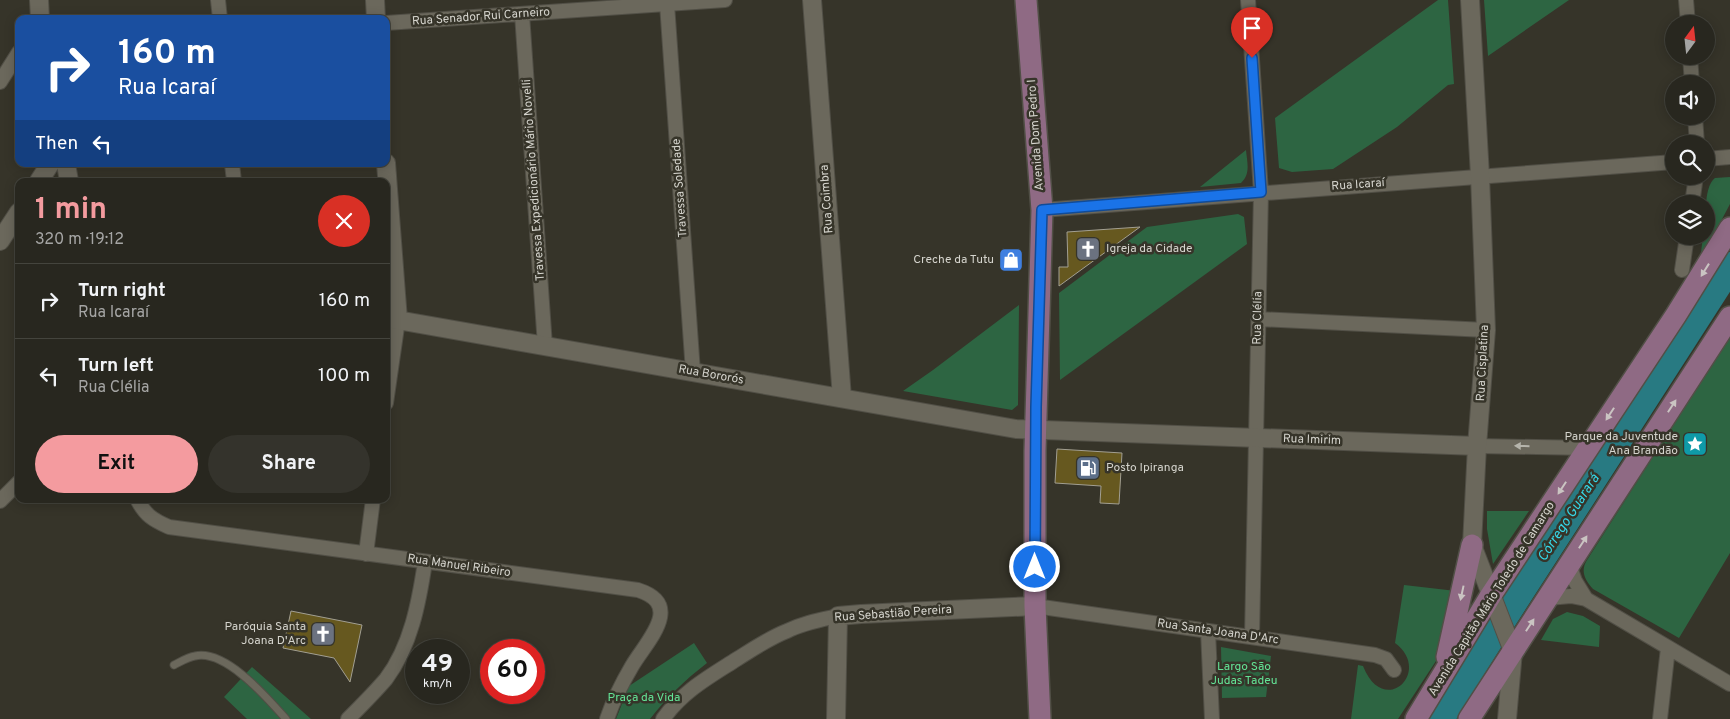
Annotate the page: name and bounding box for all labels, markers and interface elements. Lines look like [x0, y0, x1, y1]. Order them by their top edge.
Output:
street label: Rua Senador Rui Carneiro [411, 4, 551, 30]
pin [1231, 7, 1273, 58]
icon: arrive [1238, 14, 1266, 42]
north arrow [1665, 15, 1715, 65]
map controls [1665, 15, 1715, 245]
text: 160 m [118, 32, 216, 76]
icon: right [35, 35, 100, 100]
text: Rua Icaraí [118, 75, 216, 102]
button: sound [1665, 75, 1715, 125]
street label: Travessa Expedicionário Mário Novelli [519, 79, 549, 281]
street label: Avenida Dom Pedro I [1024, 79, 1048, 191]
icon: left [88, 130, 116, 158]
text: Then [35, 132, 78, 156]
button: search [1665, 135, 1715, 185]
street label: Travessa Soledade [669, 138, 691, 238]
street label: Rua Coimbra [817, 164, 837, 234]
street label: Rua Icaraí [1331, 175, 1386, 195]
text: 1 min [35, 192, 107, 229]
button: close [318, 195, 370, 247]
button: layers [1665, 195, 1715, 245]
text: 320 m · 19:12 [35, 230, 124, 250]
church icon: Igreja da Cidade [1075, 236, 1101, 262]
place label: Igreja da Cidade [1106, 241, 1192, 257]
shop icon: Creche da Tutu [998, 247, 1024, 273]
place label: Creche da Tutu [913, 252, 994, 268]
one-way arrow [1700, 263, 1710, 276]
text: Turn right [78, 279, 166, 303]
icon: right [35, 287, 63, 315]
text: 160 m [319, 289, 370, 313]
street label: Rua Clélia [1250, 291, 1266, 345]
text: Rua Icaraí [78, 303, 149, 323]
street label: Rua Cisplatina [1473, 324, 1493, 402]
text: Turn left [78, 354, 154, 378]
street label: Rua Bororós [677, 361, 745, 389]
icon: left [35, 362, 63, 390]
text: 100 m [318, 364, 370, 388]
text: Rua Clélia [78, 378, 150, 398]
one-way arrow [1667, 400, 1676, 413]
one-way arrow [1606, 407, 1615, 421]
place label: Parque da Juventude Ana Brandão [1564, 429, 1678, 459]
street label: Rua Imirim [1283, 431, 1341, 449]
place icon: Parque da Juventude Ana Brandão [1682, 431, 1708, 457]
button: Exit [35, 435, 198, 493]
button: Share [208, 435, 370, 493]
one-way arrow [1514, 442, 1530, 450]
fuel station icon: Posto Ipiranga [1075, 455, 1101, 481]
place label: Posto Ipiranga [1106, 460, 1184, 476]
water label: Córrego Guarará [1534, 470, 1605, 565]
one-way arrow [1557, 482, 1566, 495]
street label: Avenida Capitão Mário Toledo de Camargo [1425, 499, 1559, 699]
one-way arrow [1578, 536, 1588, 549]
position arrow [1008, 540, 1060, 592]
street label: Rua Manuel Ribeiro [406, 551, 512, 581]
one-way arrow [1458, 585, 1466, 600]
street label: Rua Sebastião Pereira [834, 602, 952, 626]
street label: Rua Santa Joana D'Arc [1156, 616, 1280, 648]
one-way arrow [1525, 618, 1535, 632]
place label: Paróquia Santa Joana D'Arc [224, 619, 306, 649]
church icon: Paróquia Santa Joana D'Arc [310, 621, 336, 647]
speed limit sign: 60 [480, 639, 545, 704]
text: 49 [422, 649, 453, 681]
park label: Largo São Judas Tadeu [1211, 659, 1277, 689]
text: km/h [423, 676, 452, 692]
park label: Praça da Vida [608, 690, 680, 706]

